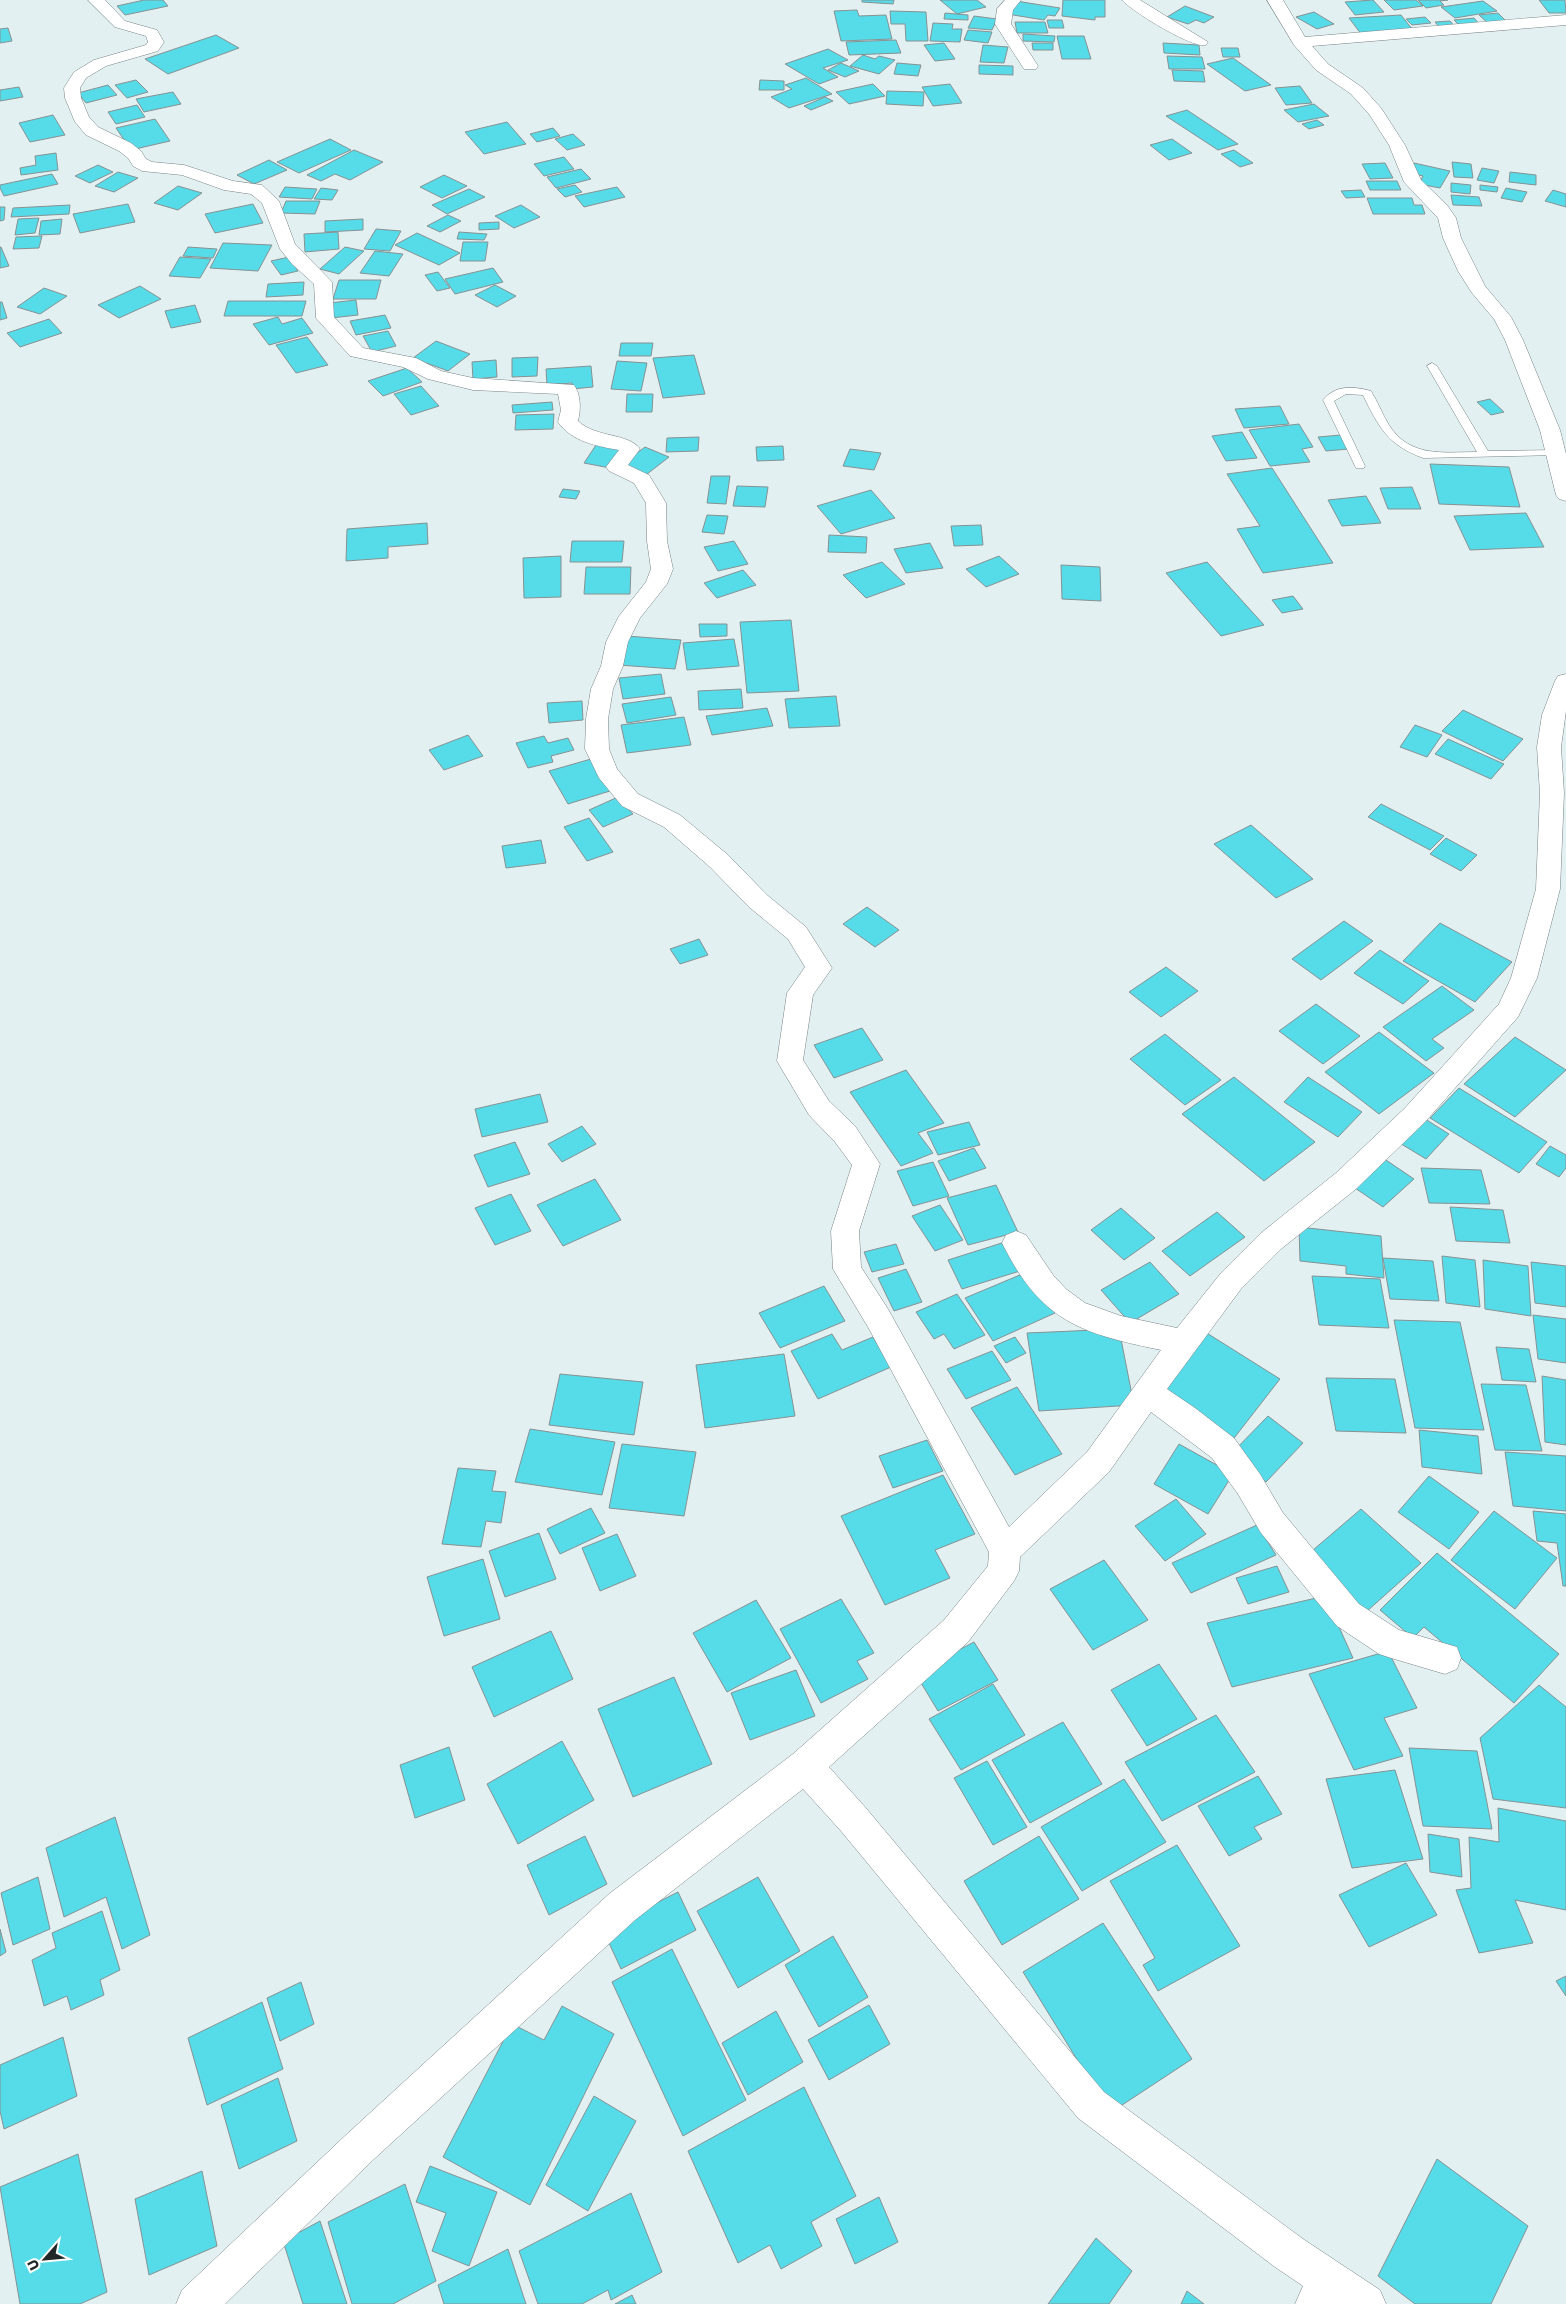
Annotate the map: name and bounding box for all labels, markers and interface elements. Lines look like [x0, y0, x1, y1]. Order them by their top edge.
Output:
north arrow [20, 2234, 70, 2284]
text: U [22, 2256, 45, 2274]

